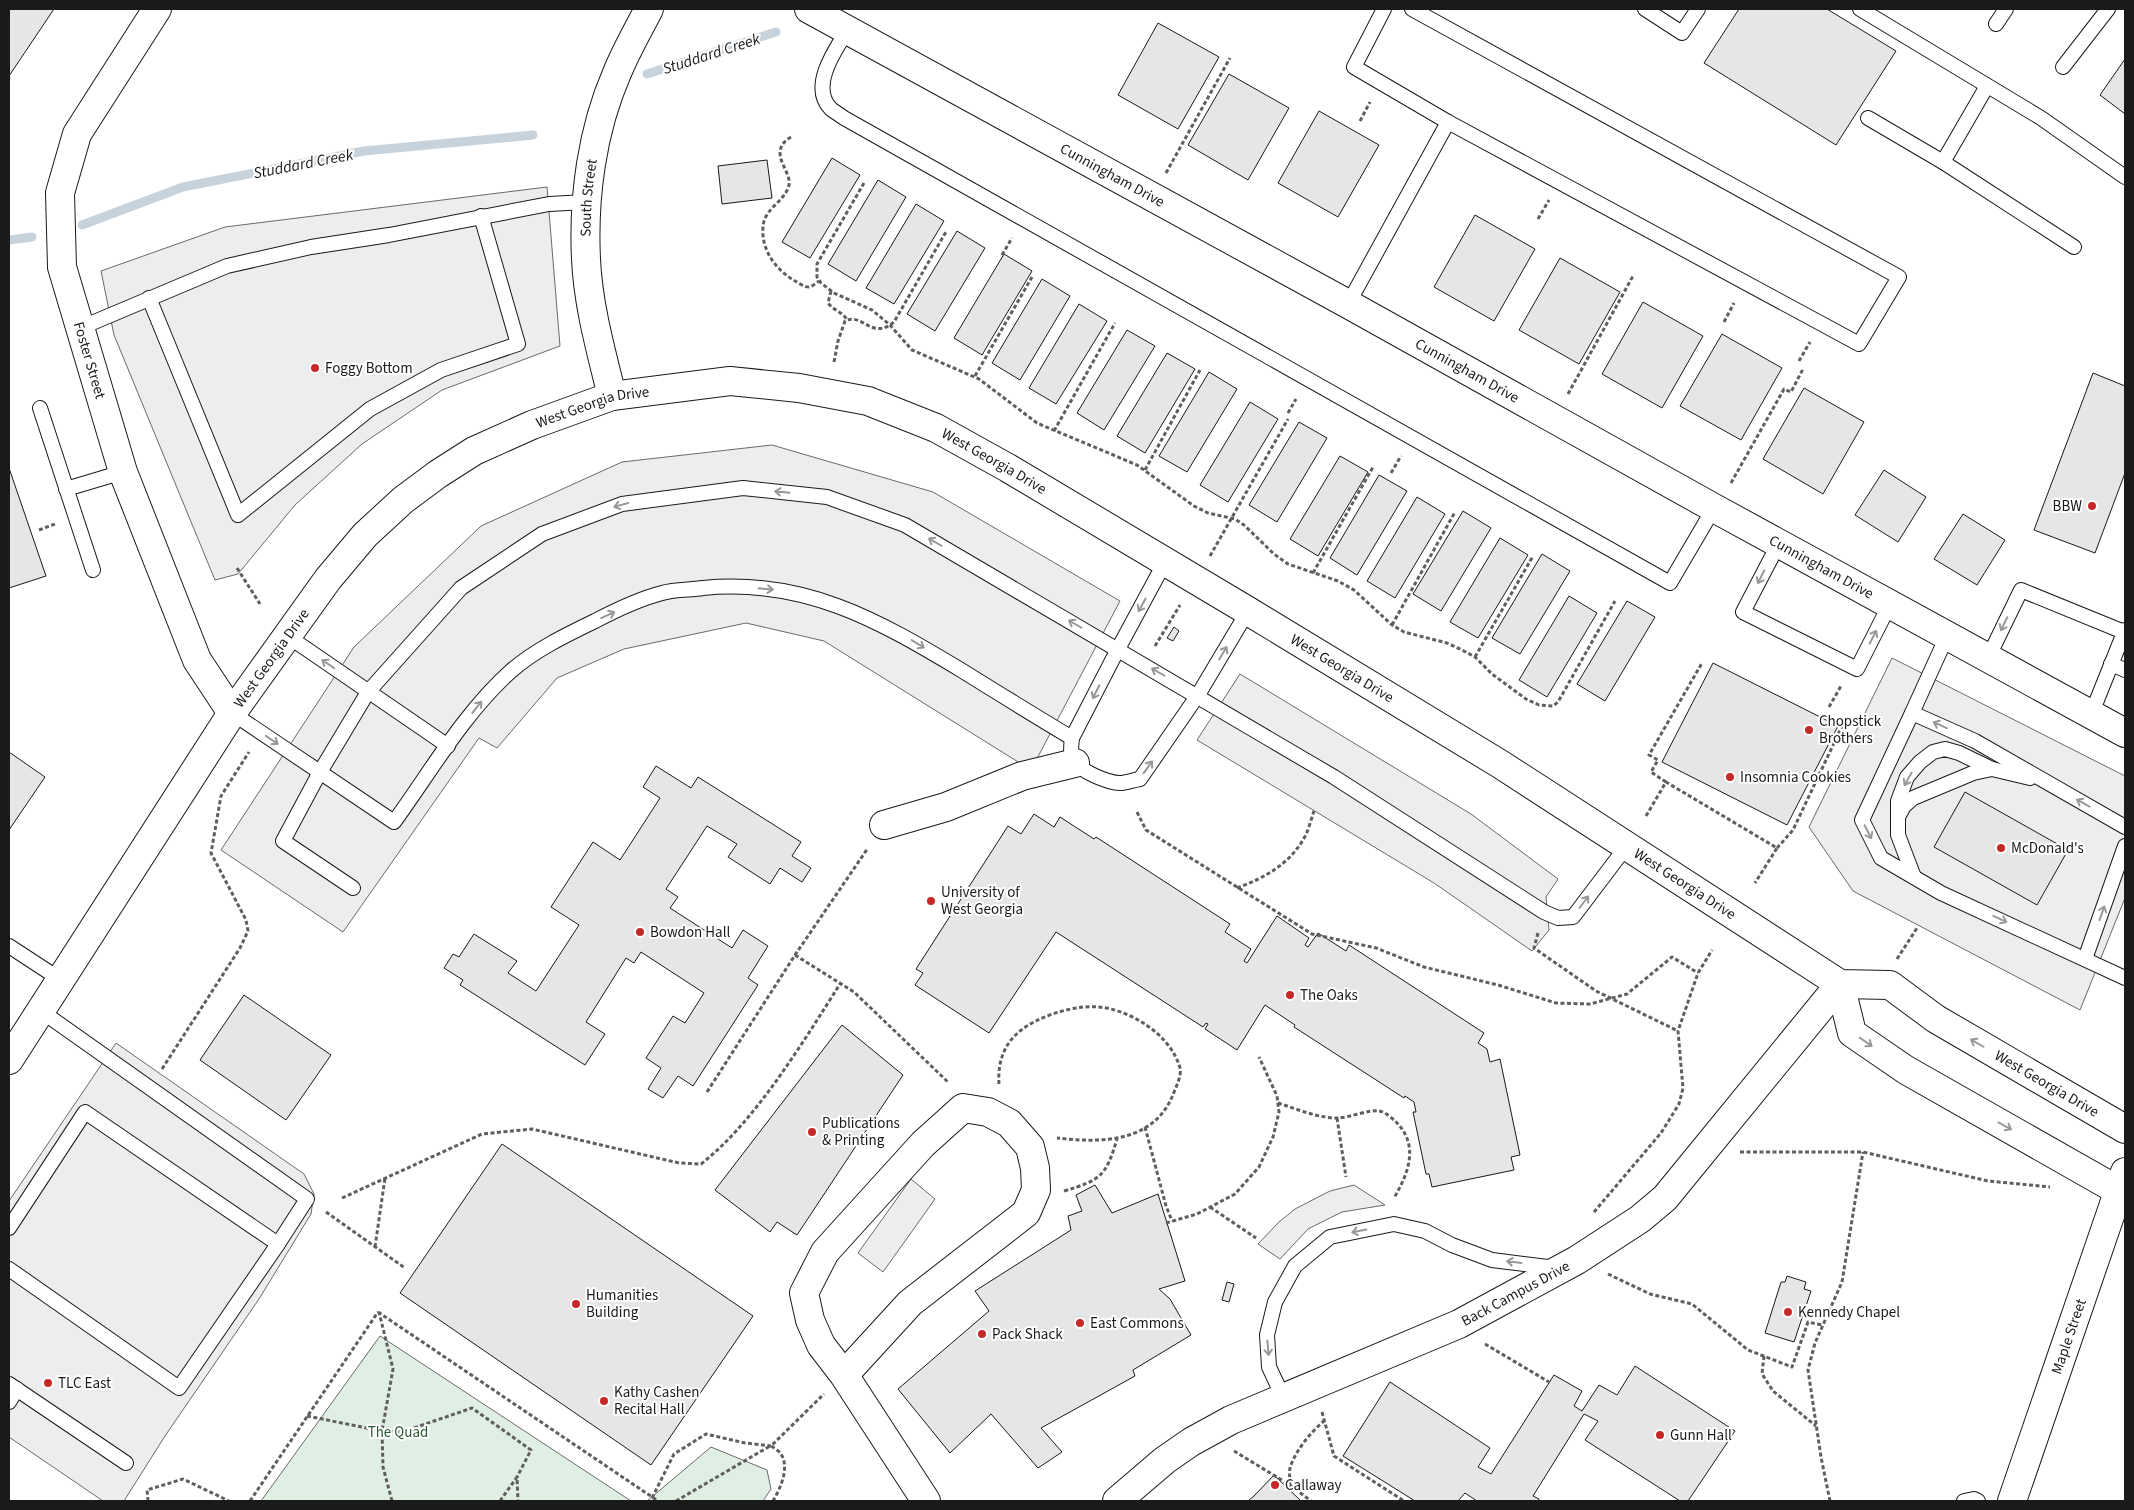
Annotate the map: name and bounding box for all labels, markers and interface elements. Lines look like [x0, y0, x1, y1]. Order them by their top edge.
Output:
water label: Studdard Creek [660, 28, 763, 80]
street label: Cunningham Drive [1056, 138, 1168, 213]
water label: Studdard Creek [251, 143, 355, 184]
street label: South Street [575, 157, 603, 237]
street label: Foster Street [68, 319, 111, 401]
street label: Cunningham Drive [1411, 333, 1523, 408]
place label: Foggy Bottom [325, 358, 413, 379]
marker: Foggy Bottom [309, 362, 321, 374]
street label: West Georgia Drive [533, 381, 650, 434]
street label: West Georgia Drive [938, 423, 1050, 500]
one-way arrow [775, 487, 791, 497]
place label: BBW [2053, 496, 2082, 517]
marker: BBW [2086, 500, 2098, 512]
one-way arrow [614, 501, 630, 510]
street label: Cunningham Drive [1765, 530, 1877, 604]
one-way arrow [928, 537, 943, 547]
one-way arrow [1756, 569, 1765, 584]
one-way arrow [758, 584, 774, 594]
one-way arrow [1136, 597, 1146, 611]
street label: West Georgia Drive [229, 604, 315, 712]
one-way arrow [600, 609, 615, 619]
one-way arrow [1999, 616, 2008, 631]
one-way arrow [1068, 619, 1083, 629]
street label: West Georgia Drive [1286, 629, 1398, 708]
one-way arrow [1869, 630, 1878, 645]
one-way arrow [910, 639, 924, 649]
one-way arrow [1219, 647, 1229, 661]
one-way arrow [321, 659, 335, 670]
one-way arrow [1151, 666, 1165, 676]
one-way arrow [1091, 684, 1100, 699]
one-way arrow [472, 701, 483, 714]
place label: Chopstick Brothers [1819, 711, 1882, 749]
one-way arrow [1933, 720, 1948, 730]
marker: Chopstick Brothers [1803, 724, 1815, 736]
one-way arrow [265, 735, 279, 745]
one-way arrow [1143, 760, 1153, 774]
place label: Insomnia Cookies [1740, 767, 1851, 788]
marker: Insomnia Cookies [1724, 771, 1736, 783]
one-way arrow [1902, 772, 1912, 786]
one-way arrow [2076, 798, 2090, 808]
one-way arrow [1864, 824, 1873, 839]
place label: McDonald's [2011, 838, 2084, 859]
marker: McDonald's [1995, 842, 2007, 854]
street label: West Georgia Drive [1630, 843, 1740, 925]
place label: University of West Georgia [941, 882, 1023, 920]
marker: University of West Georgia [925, 895, 937, 907]
one-way arrow [1579, 895, 1589, 909]
one-way arrow [2097, 905, 2107, 921]
one-way arrow [1992, 915, 2007, 925]
place label: Bowdon Hall [650, 922, 730, 943]
marker: Bowdon Hall [634, 926, 646, 938]
place label: The Oaks [1300, 985, 1358, 1006]
marker: The Oaks [1284, 989, 1296, 1001]
one-way arrow [1859, 1037, 1873, 1047]
one-way arrow [1971, 1037, 1985, 1047]
street label: West Georgia Drive [1990, 1045, 2103, 1123]
place label: Publications & Printing [822, 1113, 900, 1151]
one-way arrow [1997, 1121, 2012, 1131]
marker: Publications & Printing [806, 1126, 818, 1138]
one-way arrow [1351, 1227, 1367, 1236]
street label: Back Campus Drive [1458, 1256, 1574, 1332]
one-way arrow [1506, 1257, 1522, 1267]
place label: Humanities Building [586, 1285, 658, 1323]
street label: Maple Street [2046, 1296, 2092, 1377]
marker: Humanities Building [570, 1298, 582, 1310]
place label: Kennedy Chapel [1798, 1302, 1900, 1323]
marker: Kennedy Chapel [1782, 1306, 1794, 1318]
place label: East Commons [1090, 1313, 1184, 1334]
marker: East Commons [1074, 1317, 1086, 1329]
place label: Pack Shack [992, 1324, 1063, 1345]
marker: Pack Shack [976, 1328, 988, 1340]
one-way arrow [1263, 1339, 1272, 1355]
place label: TLC East [58, 1373, 111, 1394]
marker: TLC East [42, 1377, 54, 1389]
place label: Kathy Cashen Recital Hall [614, 1382, 700, 1420]
marker: Kathy Cashen Recital Hall [598, 1395, 610, 1407]
park label: The Quad [368, 1422, 428, 1443]
place label: Gunn Hall [1670, 1425, 1732, 1446]
marker: Gunn Hall [1654, 1429, 1666, 1441]
place label: Callaway [1285, 1475, 1342, 1496]
marker: Callaway [1269, 1479, 1281, 1491]

